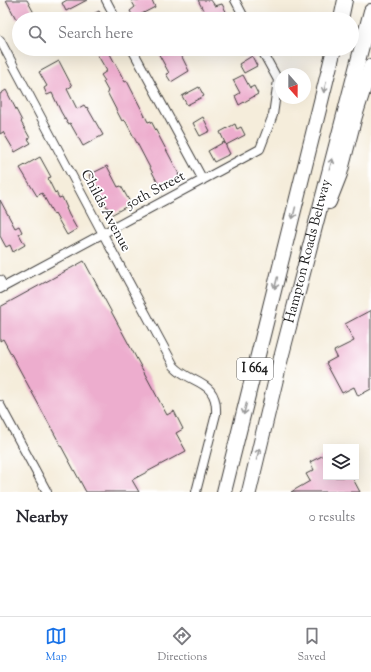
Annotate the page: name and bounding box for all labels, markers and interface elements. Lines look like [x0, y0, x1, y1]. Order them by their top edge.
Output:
search box [12, 12, 359, 56]
icon: search [26, 23, 48, 45]
text: Search here [58, 24, 133, 45]
north arrow [275, 68, 311, 104]
one-way arrow [320, 80, 328, 93]
one-way arrow [328, 158, 335, 171]
street label: Childs Avenue [75, 166, 135, 256]
street label: 50th Street [122, 167, 189, 215]
street label: Hampton Roads Beltway [280, 177, 337, 325]
one-way arrow [290, 206, 297, 219]
one-way arrow [272, 276, 280, 289]
road number: I 664 [237, 358, 273, 380]
one-way arrow [240, 402, 248, 415]
map controls [323, 444, 359, 480]
button: layers [323, 444, 359, 480]
one-way arrow [255, 448, 262, 461]
text: Nearby [16, 506, 68, 530]
text: 0 results [309, 509, 355, 527]
tab: Map [45, 625, 67, 665]
tab: Directions [158, 625, 207, 665]
tab: Saved [298, 625, 326, 665]

